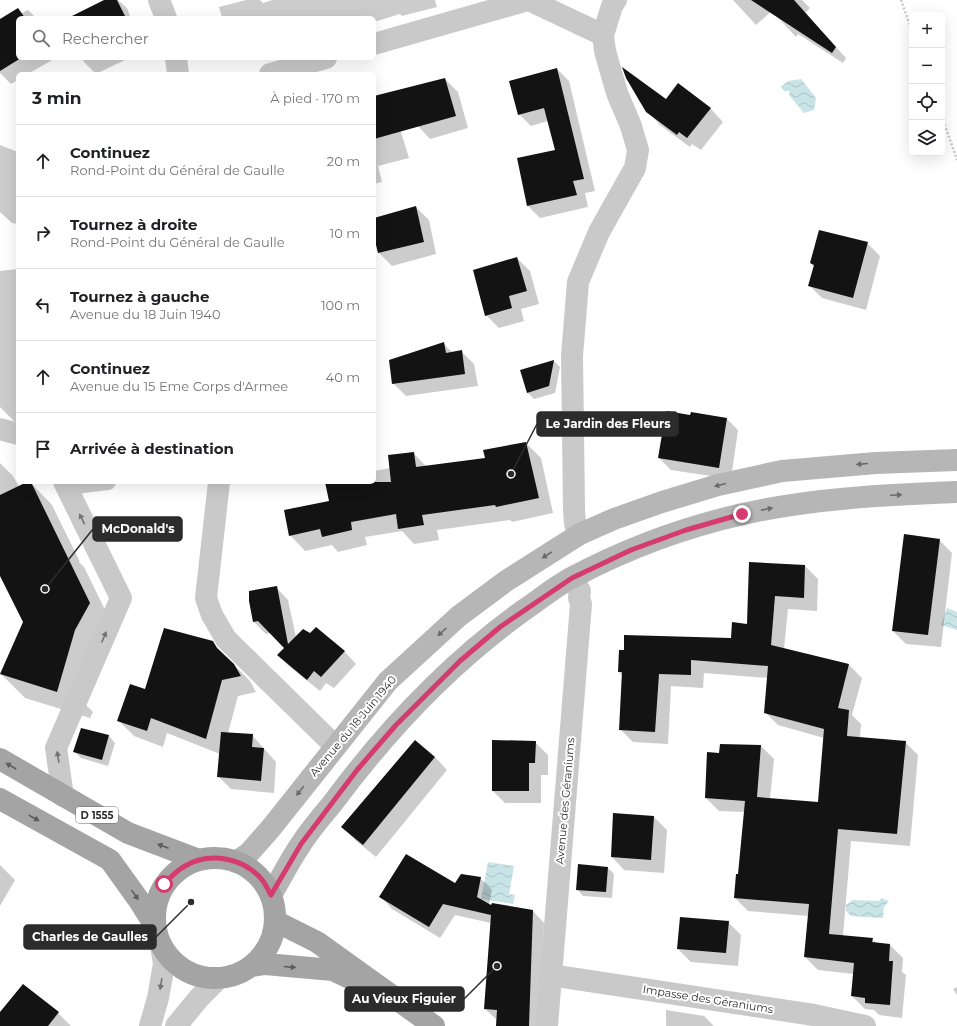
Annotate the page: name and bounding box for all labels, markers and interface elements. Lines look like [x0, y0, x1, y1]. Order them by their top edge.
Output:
map controls [909, 12, 945, 156]
button: + [909, 12, 945, 48]
search box [16, 16, 376, 60]
icon: search [30, 27, 52, 49]
text: Rechercher [62, 29, 149, 48]
button: − [909, 48, 945, 84]
button: locate [909, 84, 945, 120]
text: 3 min [32, 88, 82, 108]
text: À pied · 170 m [270, 90, 360, 106]
button: layers [909, 120, 945, 156]
text: Continuez [70, 143, 150, 162]
icon: ahead [32, 150, 54, 172]
text: 20 m [327, 153, 360, 169]
text: Rond-Point du Général de Gaulle [70, 162, 285, 178]
text: Tournez à droite [70, 215, 198, 234]
icon: right [32, 222, 54, 244]
text: 10 m [330, 225, 360, 241]
text: Rond-Point du Général de Gaulle [70, 234, 285, 250]
text: Tournez à gauche [70, 287, 209, 306]
icon: left [32, 294, 54, 316]
text: 100 m [321, 297, 360, 313]
text: Avenue du 18 Juin 1940 [70, 306, 221, 322]
text: Continuez [70, 359, 150, 378]
icon: ahead [32, 366, 54, 388]
text: 40 m [326, 369, 360, 385]
text: Avenue du 15 Eme Corps d'Armee [70, 378, 288, 394]
callout: Le Jardin des Fleurs [537, 412, 678, 436]
text: Le Jardin des Fleurs [545, 416, 671, 431]
icon: arrive [32, 438, 54, 460]
text: Arrivée à destination [70, 439, 234, 458]
one-way arrow [856, 461, 868, 468]
one-way arrow [714, 482, 726, 488]
one-way arrow [890, 491, 902, 498]
route end [733, 505, 751, 523]
one-way arrow [761, 506, 773, 512]
one-way arrow [79, 513, 85, 525]
callout: McDonald's [93, 517, 182, 541]
text: McDonald's [101, 521, 175, 536]
one-way arrow [542, 551, 552, 559]
one-way arrow [437, 627, 447, 636]
one-way arrow [101, 631, 107, 642]
street label: Avenue du 18 Juin 1940 [307, 673, 399, 779]
street label: Avenue des Géraniums [552, 736, 578, 865]
one-way arrow [55, 751, 61, 763]
one-way arrow [5, 762, 17, 769]
one-way arrow [296, 785, 304, 796]
road number: D 1555 [76, 807, 118, 823]
one-way arrow [28, 815, 40, 822]
one-way arrow [156, 842, 168, 848]
route start [155, 875, 173, 893]
one-way arrow [131, 890, 139, 901]
callout: Charles de Gaulles [24, 925, 156, 949]
text: Charles de Gaulles [32, 929, 149, 944]
one-way arrow [284, 963, 296, 970]
one-way arrow [157, 978, 163, 990]
street label: Impasse des Géraniums [642, 982, 775, 1016]
callout: Au Vieux Figuier [345, 987, 464, 1011]
text: Au Vieux Figuier [351, 991, 456, 1006]

